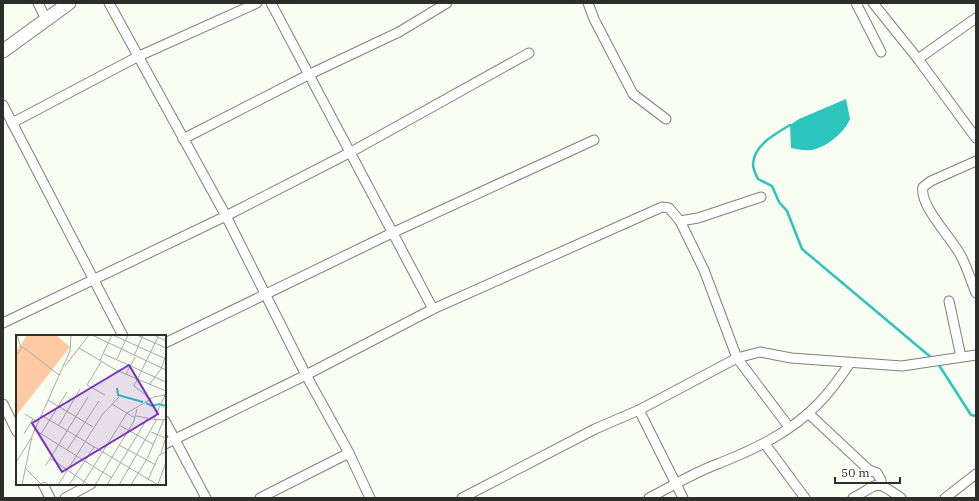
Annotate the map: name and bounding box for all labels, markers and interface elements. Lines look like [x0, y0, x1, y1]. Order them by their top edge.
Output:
inset map [16, 335, 166, 485]
scale bar [835, 459, 900, 485]
text: 50 m [841, 465, 870, 480]

